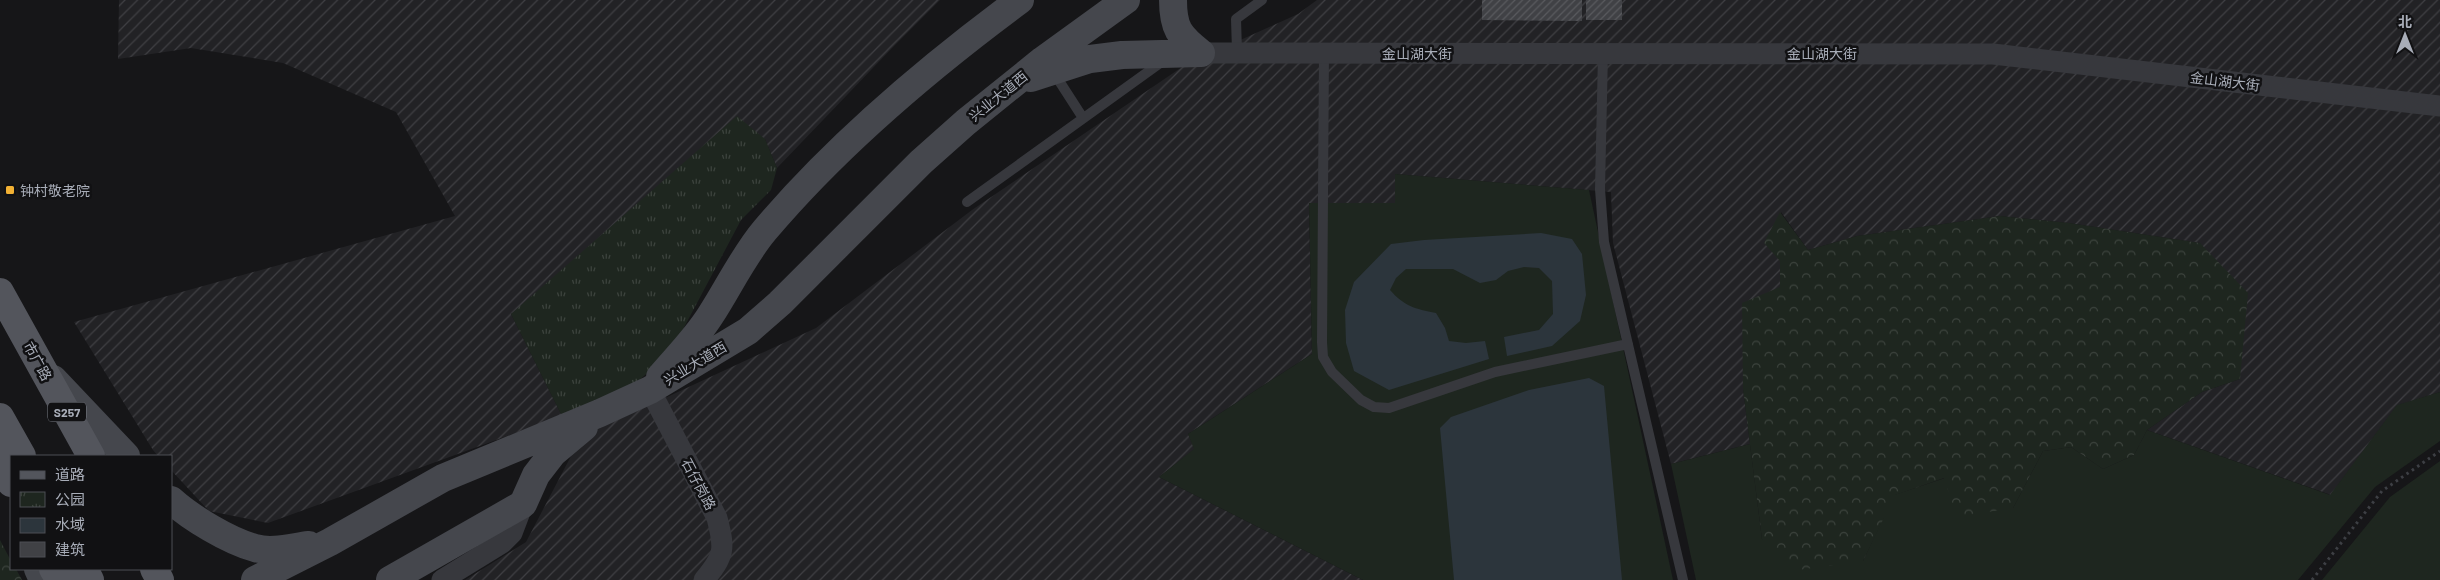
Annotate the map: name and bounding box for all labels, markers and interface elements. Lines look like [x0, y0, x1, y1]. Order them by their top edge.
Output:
north arrow [2380, 10, 2430, 60]
text: 北 [2398, 13, 2412, 30]
street label: 金山湖大街 [1382, 45, 1452, 62]
street label: 金山湖大街 [1787, 45, 1857, 62]
street label: 兴业大道西 [965, 67, 1031, 125]
street label: 金山湖大街 [2189, 68, 2261, 94]
place label: 钟村敬老院 [20, 182, 90, 199]
marker: 钟村敬老院 [4, 184, 16, 196]
street label: 兴业大道西 [661, 338, 729, 388]
street label: 市广路 [20, 339, 56, 383]
road number: S257 [48, 402, 86, 422]
legend [10, 455, 172, 570]
street label: 石仔岗路 [678, 455, 720, 513]
text: 道路 [55, 465, 85, 483]
text: 公园 [55, 490, 85, 508]
text: 水域 [55, 515, 85, 533]
text: 建筑 [55, 540, 85, 558]

